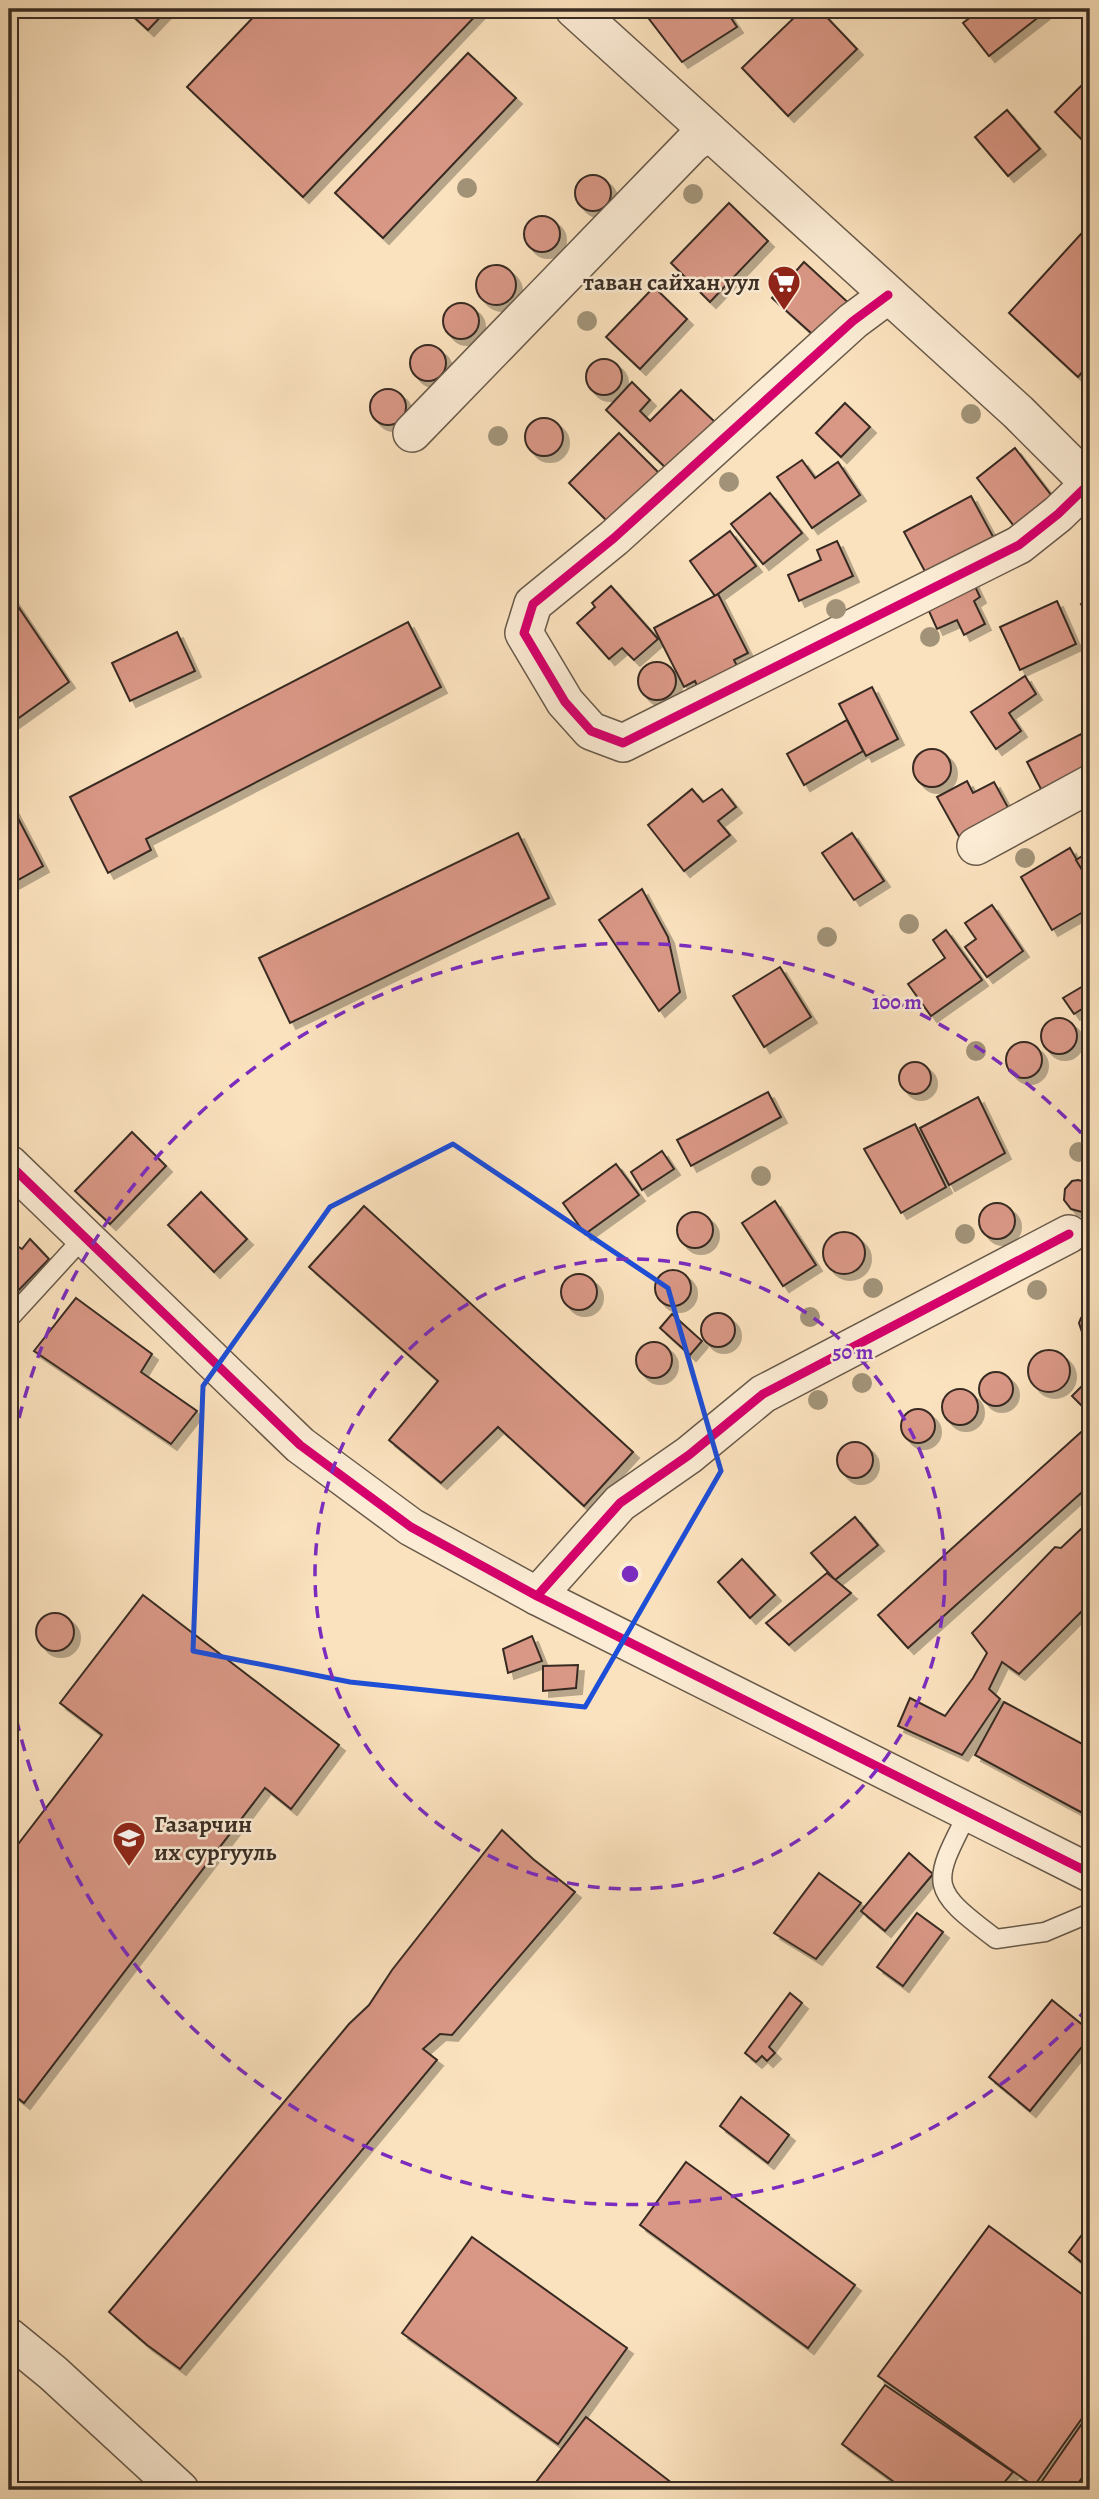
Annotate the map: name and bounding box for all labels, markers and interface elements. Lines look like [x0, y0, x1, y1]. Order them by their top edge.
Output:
supermarket icon: таван сайхан уул [765, 263, 803, 312]
place label: таван сайхан уул [583, 266, 760, 298]
text: 100 m [872, 988, 922, 1016]
text: 50 m [833, 1338, 874, 1366]
centre of rings [618, 1562, 642, 1586]
place label: Газарчин их сургууль [154, 1808, 277, 1868]
school or university icon: Газарчин их сургууль [110, 1819, 148, 1868]

